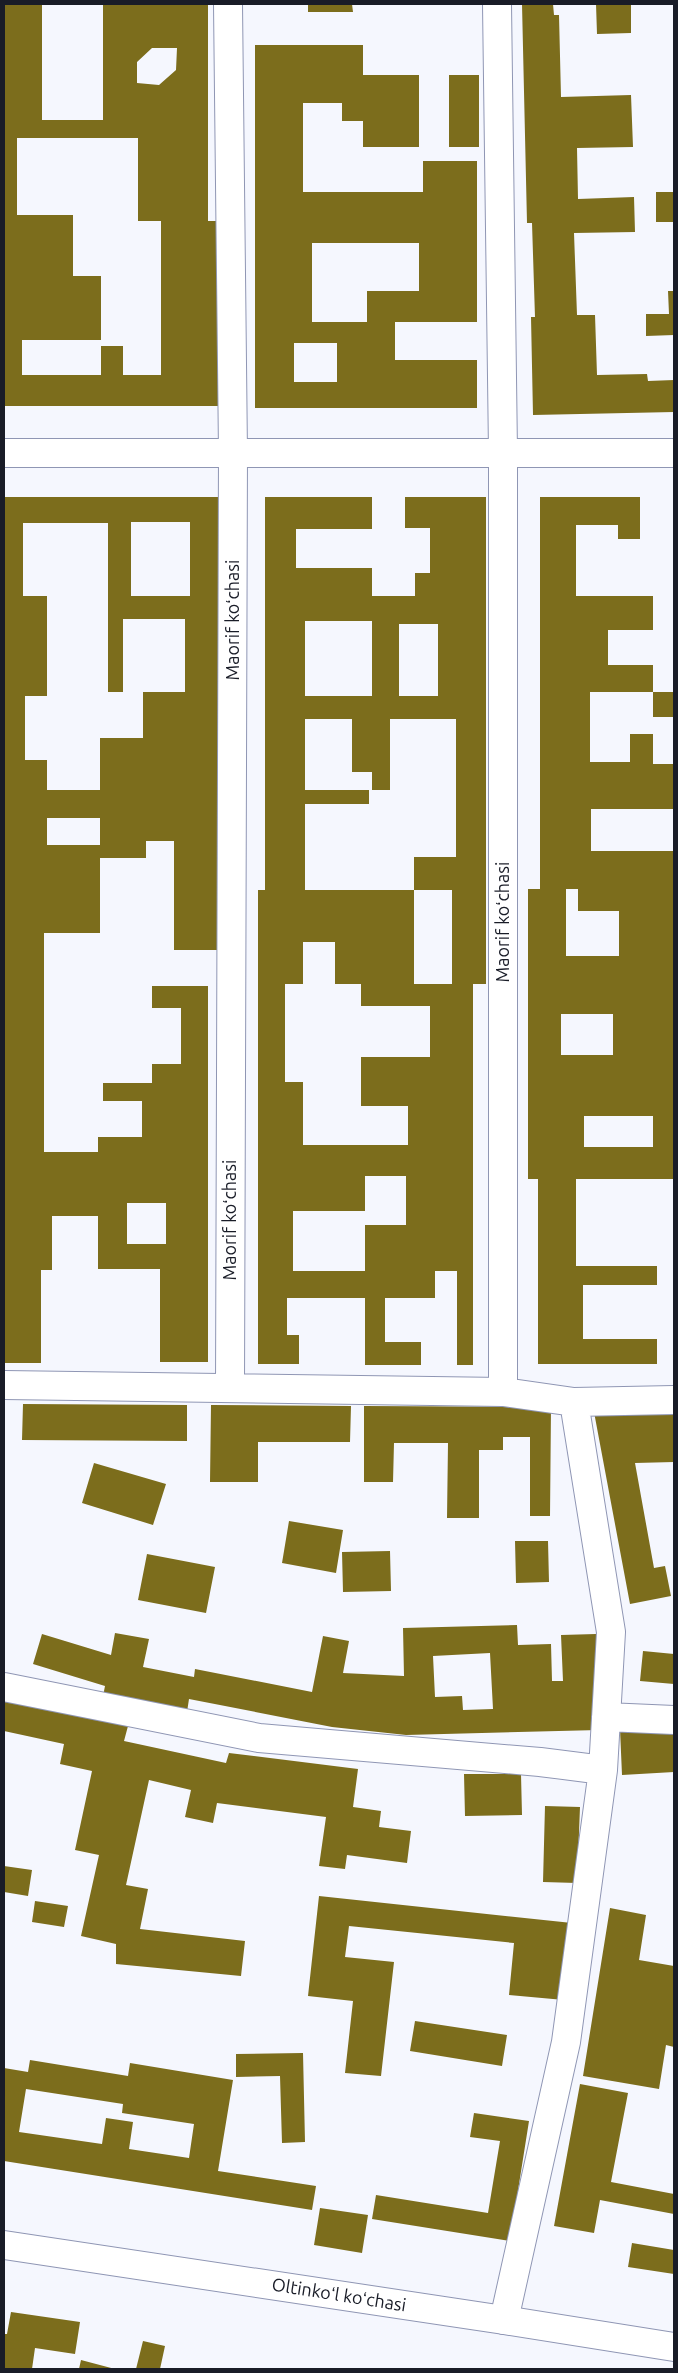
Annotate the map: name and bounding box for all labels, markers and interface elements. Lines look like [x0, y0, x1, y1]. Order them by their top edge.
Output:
street label: Maorif koʻchasi [222, 560, 242, 680]
street label: Maorif koʻchasi [492, 862, 512, 982]
street label: Maorif koʻchasi [219, 1160, 239, 1280]
street label: Oltinkoʻl koʻchasi [270, 2274, 408, 2315]

